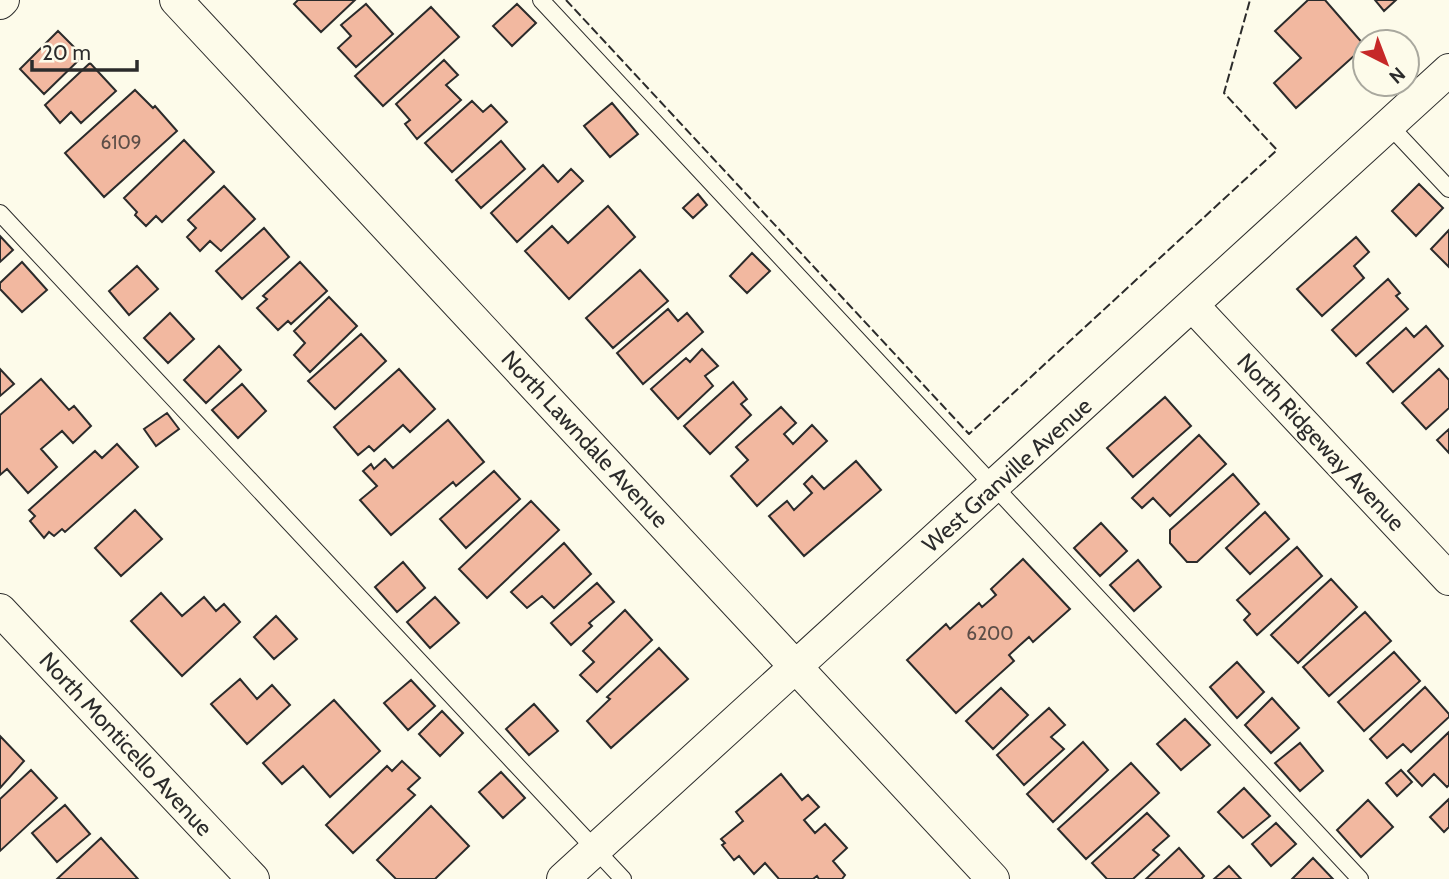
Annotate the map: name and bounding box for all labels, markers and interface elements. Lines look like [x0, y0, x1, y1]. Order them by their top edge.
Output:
scale bar [32, 28, 136, 72]
north arrow [1351, 28, 1421, 98]
text: 20 m [42, 40, 91, 65]
text: N [1384, 62, 1410, 88]
house number: 6109 [101, 131, 141, 154]
street label: North Lawndale Avenue [496, 345, 674, 534]
street label: North Ridgeway Avenue [1231, 347, 1411, 537]
street label: West Granville Avenue [917, 392, 1098, 558]
house number: 6200 [966, 622, 1014, 645]
street label: North Monticello Avenue [34, 646, 219, 842]

